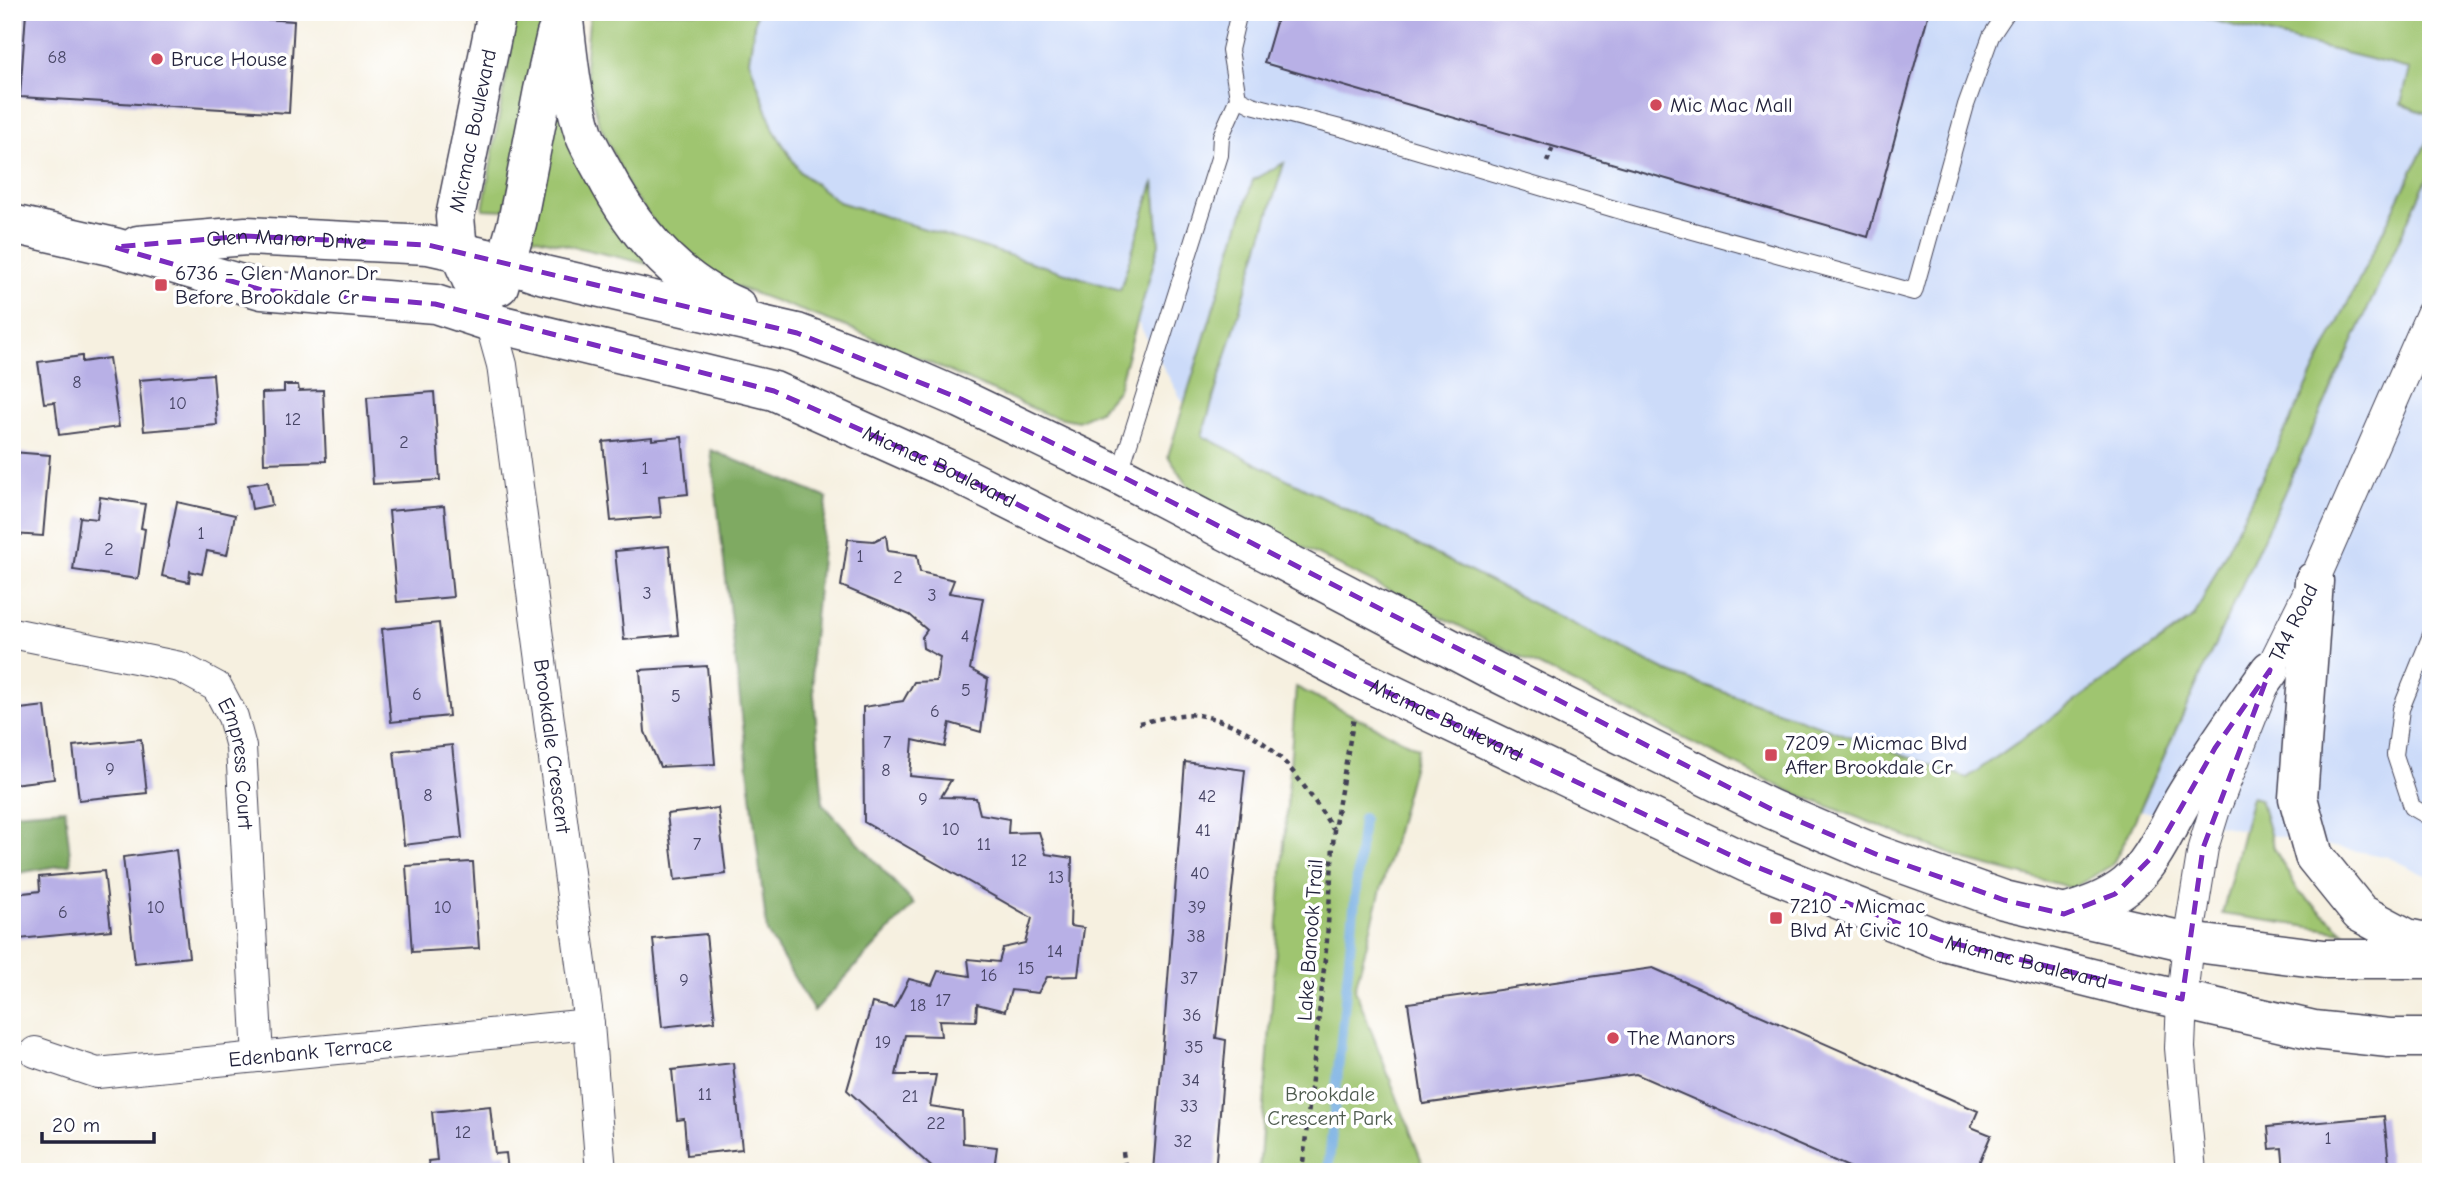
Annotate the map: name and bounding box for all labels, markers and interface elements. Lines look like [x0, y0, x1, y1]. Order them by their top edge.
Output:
house number: 68 [47, 47, 67, 68]
place label: Bruce House [171, 47, 287, 71]
street label: Micmac Boulevard [444, 47, 501, 214]
marker: Bruce House [149, 51, 165, 67]
place label: Mic Mac Mall [1670, 93, 1793, 117]
marker: Mic Mac Mall [1648, 97, 1664, 113]
street label: Glen Manor Drive [205, 224, 367, 254]
place label: 6736 - Glen Manor Dr Before Brookdale Cr [175, 261, 378, 309]
marker: 6736 - Glen Manor Dr Before Brookdale Cr [153, 277, 169, 293]
house number: 8 [72, 372, 82, 393]
house number: 10 [169, 393, 187, 414]
house number: 12 [285, 409, 301, 430]
street label: Micmac Boulevard [859, 420, 1019, 513]
house number: 2 [399, 432, 409, 453]
house number: 1 [641, 458, 649, 479]
house number: 1 [197, 523, 205, 544]
house number: 2 [104, 539, 114, 560]
house number: 1 [856, 546, 864, 567]
house number: 2 [893, 567, 903, 588]
street label: TA4 Road [2264, 580, 2323, 666]
house number: 3 [642, 583, 652, 604]
house number: 3 [927, 585, 937, 606]
house number: 4 [961, 626, 969, 647]
street label: Brookdale Crescent [529, 657, 576, 836]
street label: Micmac Boulevard [1366, 674, 1526, 766]
house number: 5 [961, 680, 971, 701]
house number: 6 [412, 684, 422, 705]
house number: 5 [671, 686, 681, 707]
street label: Empress Court [213, 694, 258, 831]
house number: 6 [930, 701, 940, 722]
place label: 7209 - Micmac Blvd After Brookdale Cr [1785, 731, 1967, 779]
house number: 7 [883, 732, 892, 753]
marker: 7209 - Micmac Blvd After Brookdale Cr [1763, 747, 1779, 763]
house number: 9 [105, 759, 115, 780]
house number: 8 [881, 760, 891, 781]
house number: 8 [423, 785, 433, 806]
house number: 42 [1198, 786, 1216, 807]
house number: 9 [918, 789, 928, 810]
house number: 10 [942, 819, 960, 840]
house number: 41 [1195, 820, 1211, 841]
house number: 7 [693, 834, 702, 855]
house number: 11 [977, 834, 991, 855]
house number: 12 [1011, 850, 1027, 871]
street label: Lake Banook Trail [1292, 858, 1328, 1022]
house number: 40 [1190, 863, 1210, 884]
house number: 13 [1048, 867, 1064, 888]
place label: 7210 - Micmac Blvd At Civic 10 [1790, 894, 1929, 942]
house number: 10 [147, 897, 165, 918]
house number: 10 [434, 897, 452, 918]
house number: 39 [1188, 897, 1206, 918]
house number: 6 [58, 902, 68, 923]
marker: 7210 - Micmac Blvd At Civic 10 [1768, 910, 1784, 926]
house number: 38 [1187, 926, 1205, 947]
street label: Micmac Boulevard [1943, 930, 2110, 994]
house number: 14 [1047, 941, 1063, 962]
house number: 15 [1018, 958, 1034, 979]
house number: 16 [981, 965, 997, 986]
house number: 37 [1180, 968, 1198, 989]
house number: 9 [679, 970, 689, 991]
house number: 17 [935, 990, 951, 1011]
house number: 18 [910, 995, 926, 1016]
house number: 36 [1183, 1005, 1201, 1026]
place label: The Manors [1627, 1026, 1735, 1050]
marker: The Manors [1605, 1030, 1621, 1046]
street label: Edenbank Terrace [227, 1032, 394, 1072]
house number: 19 [875, 1032, 891, 1053]
house number: 35 [1185, 1037, 1203, 1058]
house number: 34 [1182, 1070, 1200, 1091]
park label: Brookdale Crescent Park [1267, 1082, 1393, 1130]
house number: 11 [698, 1084, 712, 1105]
house number: 21 [902, 1086, 918, 1107]
house number: 33 [1180, 1096, 1198, 1117]
scale bar [42, 1100, 154, 1144]
text: 20 m [52, 1113, 100, 1137]
house number: 22 [927, 1113, 945, 1134]
house number: 12 [455, 1122, 471, 1143]
house number: 1 [2324, 1128, 2332, 1149]
house number: 32 [1174, 1131, 1192, 1152]

